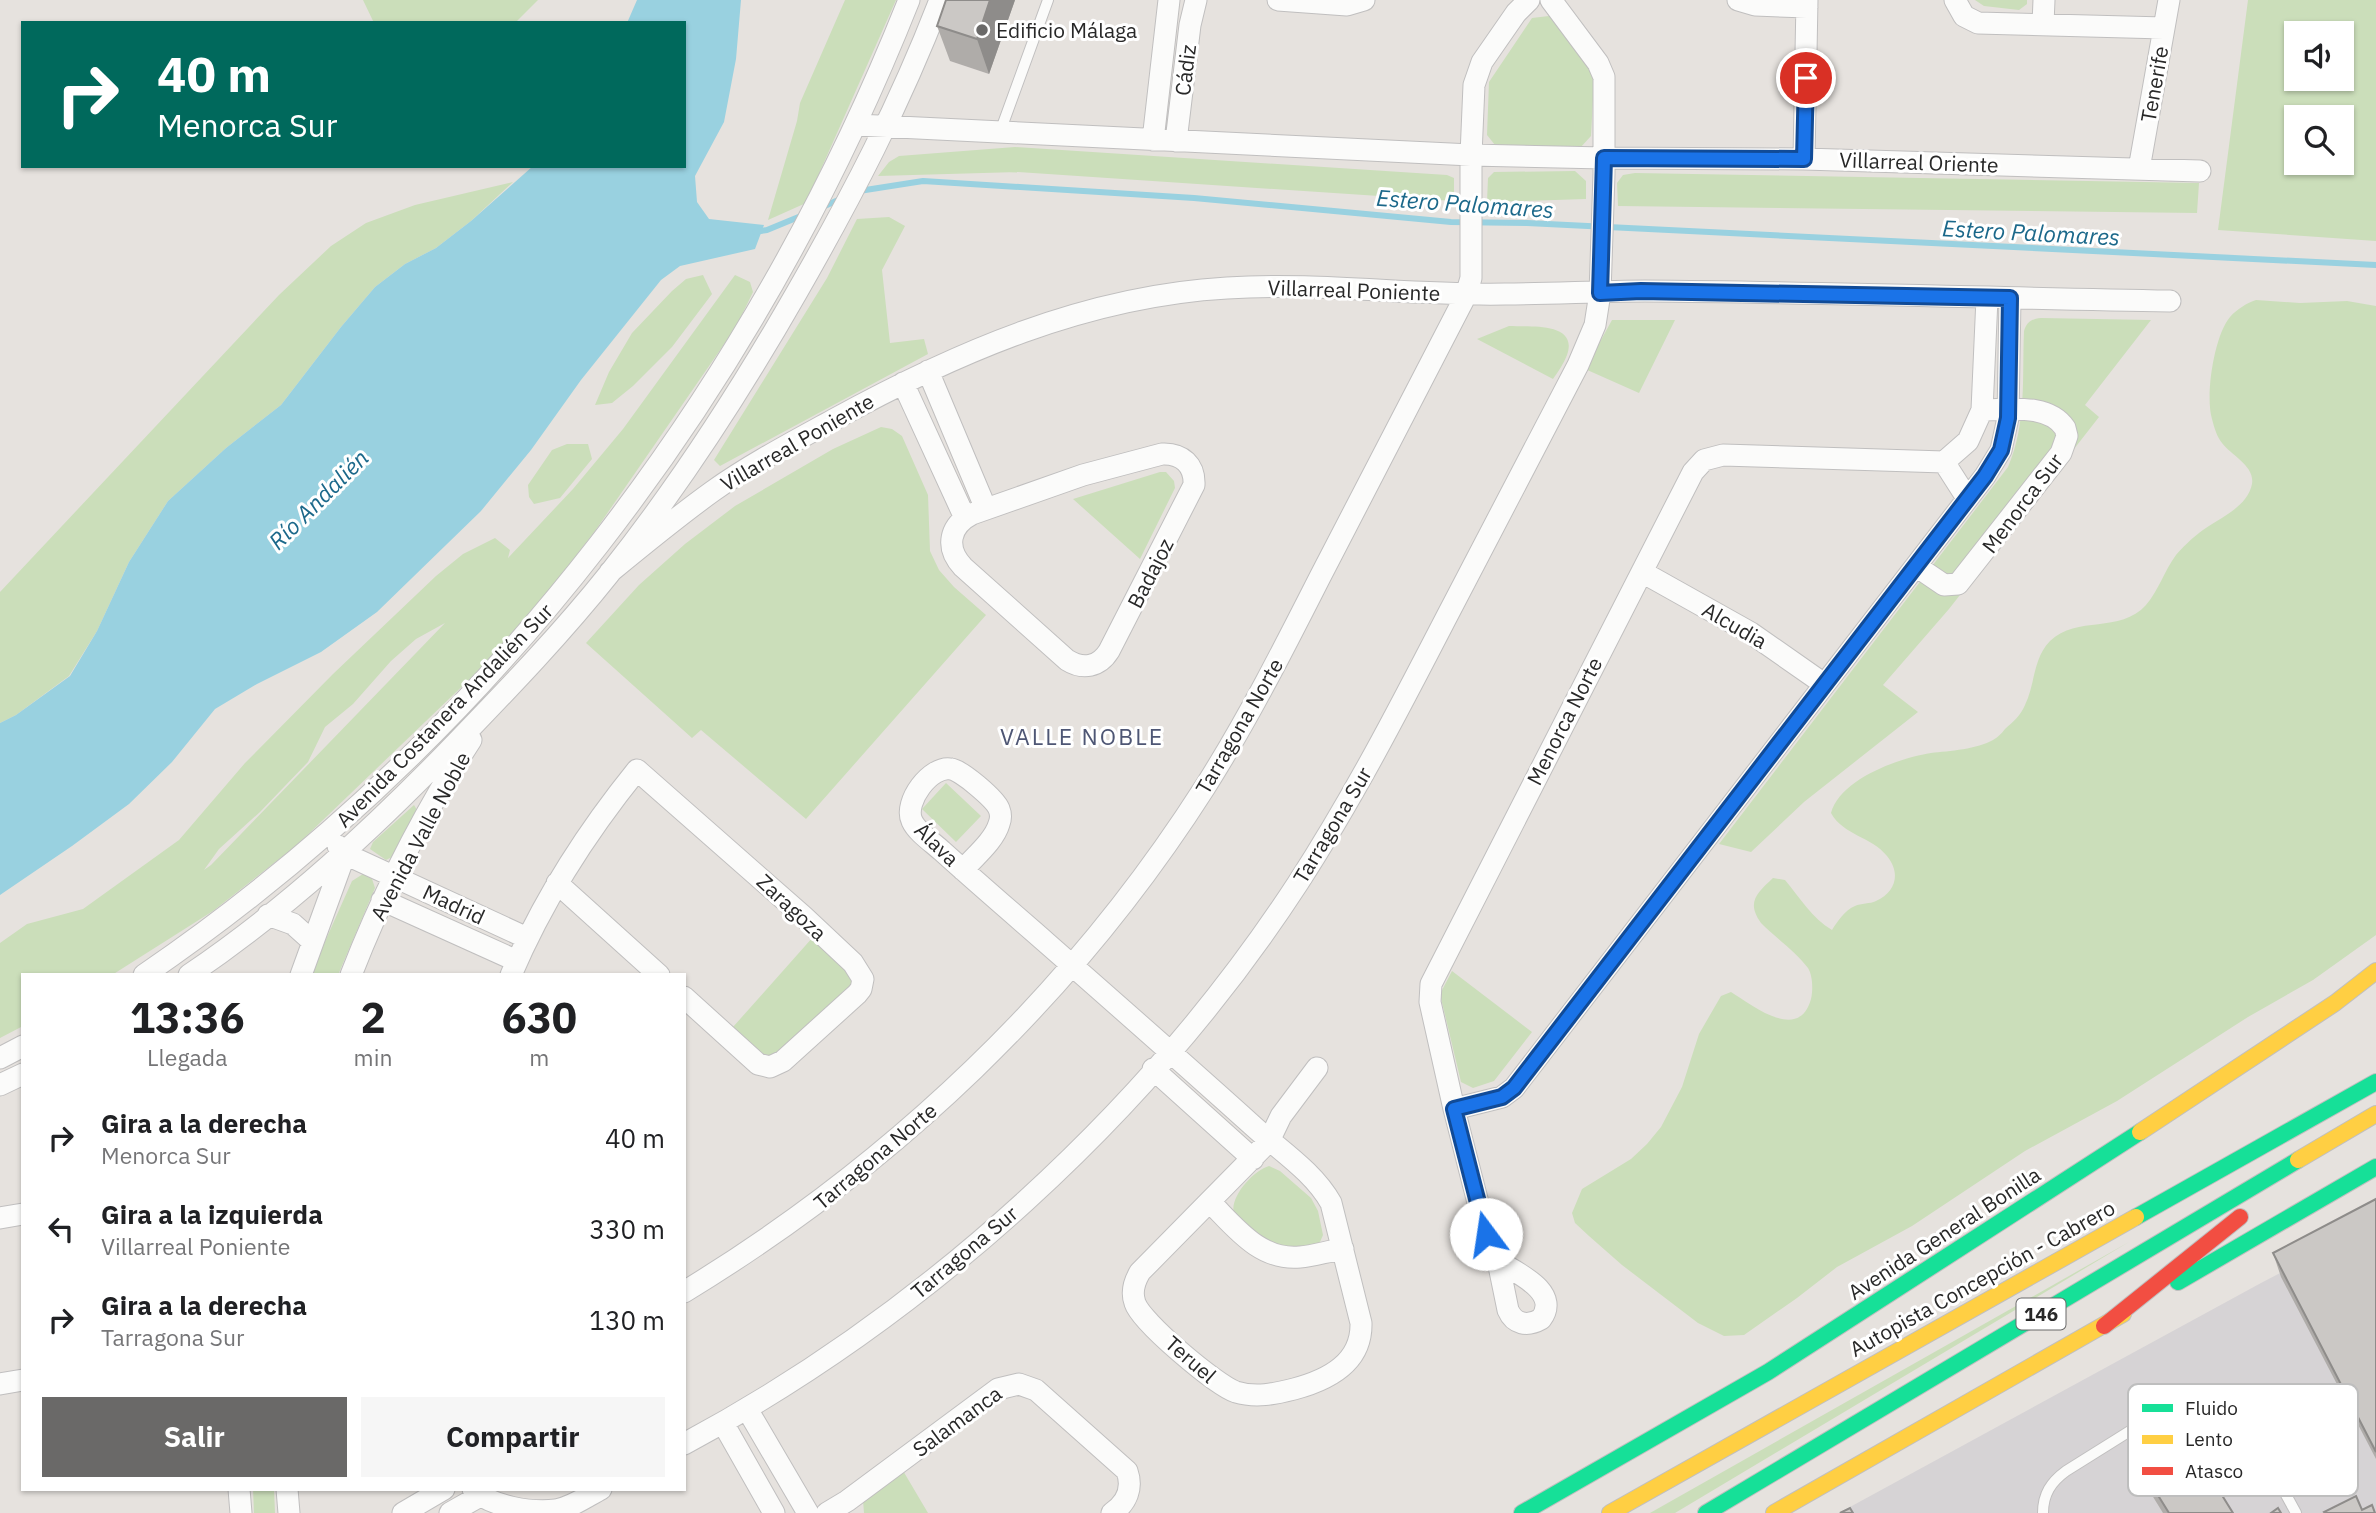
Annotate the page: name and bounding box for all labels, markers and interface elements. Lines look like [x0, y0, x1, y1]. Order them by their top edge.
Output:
place label: Edificio Málaga [996, 16, 1137, 44]
map controls [2284, 21, 2354, 175]
button: sound [2284, 21, 2354, 91]
marker: Edificio Málaga [974, 22, 990, 38]
text: 40 m [157, 42, 271, 105]
street label: Cádiz [1168, 43, 1202, 97]
street label: Tenerife [2134, 44, 2174, 124]
pin [1776, 48, 1836, 108]
icon: right [42, 49, 133, 140]
icon: arrive [1787, 59, 1825, 97]
text: Menorca Sur [157, 104, 337, 146]
button: search [2284, 105, 2354, 175]
street label: Villarreal Oriente [1839, 145, 1999, 179]
water label: Estero Palomares [1375, 182, 1555, 224]
water label: Estero Palomares [1941, 212, 2121, 252]
street label: Villarreal Poniente [1267, 273, 1441, 307]
street label: Villarreal Poniente [715, 387, 879, 497]
water label: Río Andalién [262, 443, 374, 555]
street label: Menorca Sur [1975, 447, 2069, 559]
street label: Badajoz [1121, 533, 1180, 613]
street label: Alcudia [1698, 595, 1772, 655]
street label: Avenida Costanera Andalién Sur [329, 597, 559, 833]
street label: Menorca Norte [1520, 652, 1608, 790]
street label: Tarragona Norte [1189, 653, 1289, 799]
district label: VALLE NOBLE [1000, 721, 1164, 751]
street label: Avenida Valle Noble [364, 747, 476, 925]
street label: Tarragona Sur [1286, 761, 1378, 888]
street label: Álava [909, 816, 965, 872]
street label: Zaragoza [751, 867, 833, 947]
street label: Madrid [418, 877, 490, 931]
text: 13:36 [130, 990, 245, 1045]
text: 2 [360, 990, 386, 1045]
text: 630 [501, 990, 577, 1045]
text: Llegada [147, 1042, 227, 1072]
text: min [354, 1042, 392, 1072]
text: m [529, 1042, 549, 1072]
street label: Tarragona Norte [808, 1096, 942, 1216]
text: Gira a la derecha [101, 1106, 307, 1140]
icon: right [42, 1119, 80, 1157]
text: 40 m [605, 1121, 665, 1155]
text: Menorca Sur [101, 1140, 231, 1170]
street label: Avenida General Bonilla [1842, 1160, 2046, 1306]
street label: Autopista Concepción - Cabrero [1844, 1193, 2120, 1363]
text: Gira a la izquierda [101, 1197, 323, 1231]
position arrow [1449, 1197, 1523, 1271]
street label: Tarragona Sur [905, 1199, 1023, 1305]
icon: left [42, 1210, 80, 1248]
text: 330 m [589, 1212, 665, 1246]
text: Villarreal Poniente [101, 1231, 290, 1261]
text: Gira a la derecha [101, 1288, 307, 1322]
road number: 146 [2016, 1298, 2066, 1330]
icon: right [42, 1301, 80, 1339]
text: 130 m [589, 1303, 665, 1337]
text: Tarragona Sur [101, 1322, 244, 1352]
street label: Teruel [1160, 1329, 1223, 1389]
street label: Salamanca [907, 1379, 1007, 1463]
legend [2128, 1384, 2358, 1496]
text: Fluido [2185, 1396, 2238, 1420]
button: Salir [42, 1397, 347, 1477]
button: Compartir [361, 1397, 665, 1477]
text: Lento [2185, 1427, 2233, 1451]
text: Atasco [2185, 1459, 2243, 1483]

